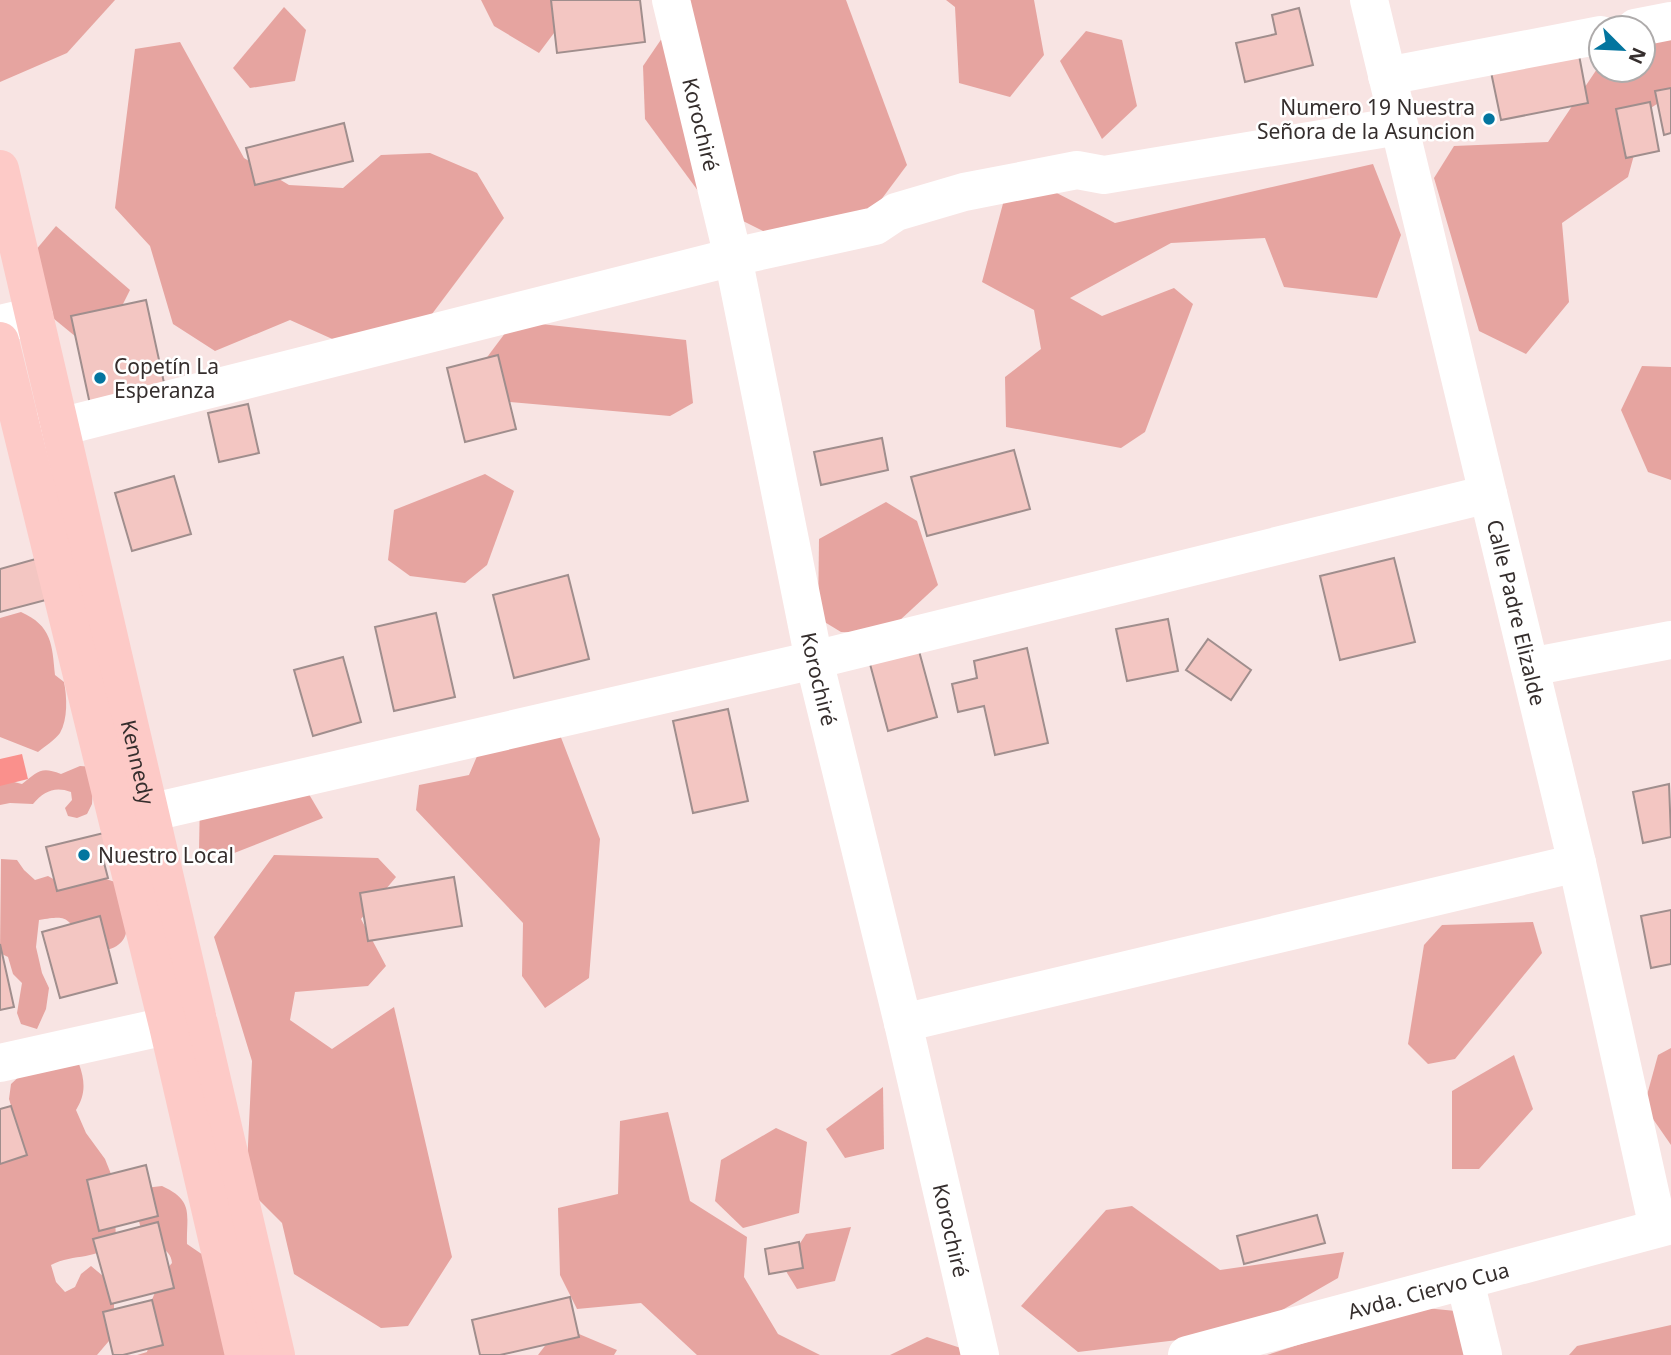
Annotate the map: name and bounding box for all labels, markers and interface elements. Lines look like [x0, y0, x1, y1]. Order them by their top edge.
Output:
north arrow [1587, 14, 1657, 84]
text: N [1623, 44, 1653, 68]
street label: Korochiré [676, 75, 726, 174]
place label: Numero 19 Nuestra Señora de la Asuncion [1257, 93, 1475, 145]
marker: Numero 19 Nuestra Señora de la Asuncion [1481, 111, 1497, 127]
place label: Copetín La Esperanza [114, 352, 219, 404]
marker: Copetín La Esperanza [92, 370, 108, 386]
street label: Calle Padre Elizalde [1481, 517, 1553, 708]
street label: Korochiré [795, 630, 844, 729]
street label: Kennedy [115, 717, 162, 808]
place label: Nuestro Local [98, 841, 234, 869]
marker: Nuestro Local [76, 847, 92, 863]
street label: Korochiré [927, 1181, 975, 1280]
street label: Avda. Ciervo Cua [1345, 1255, 1512, 1325]

